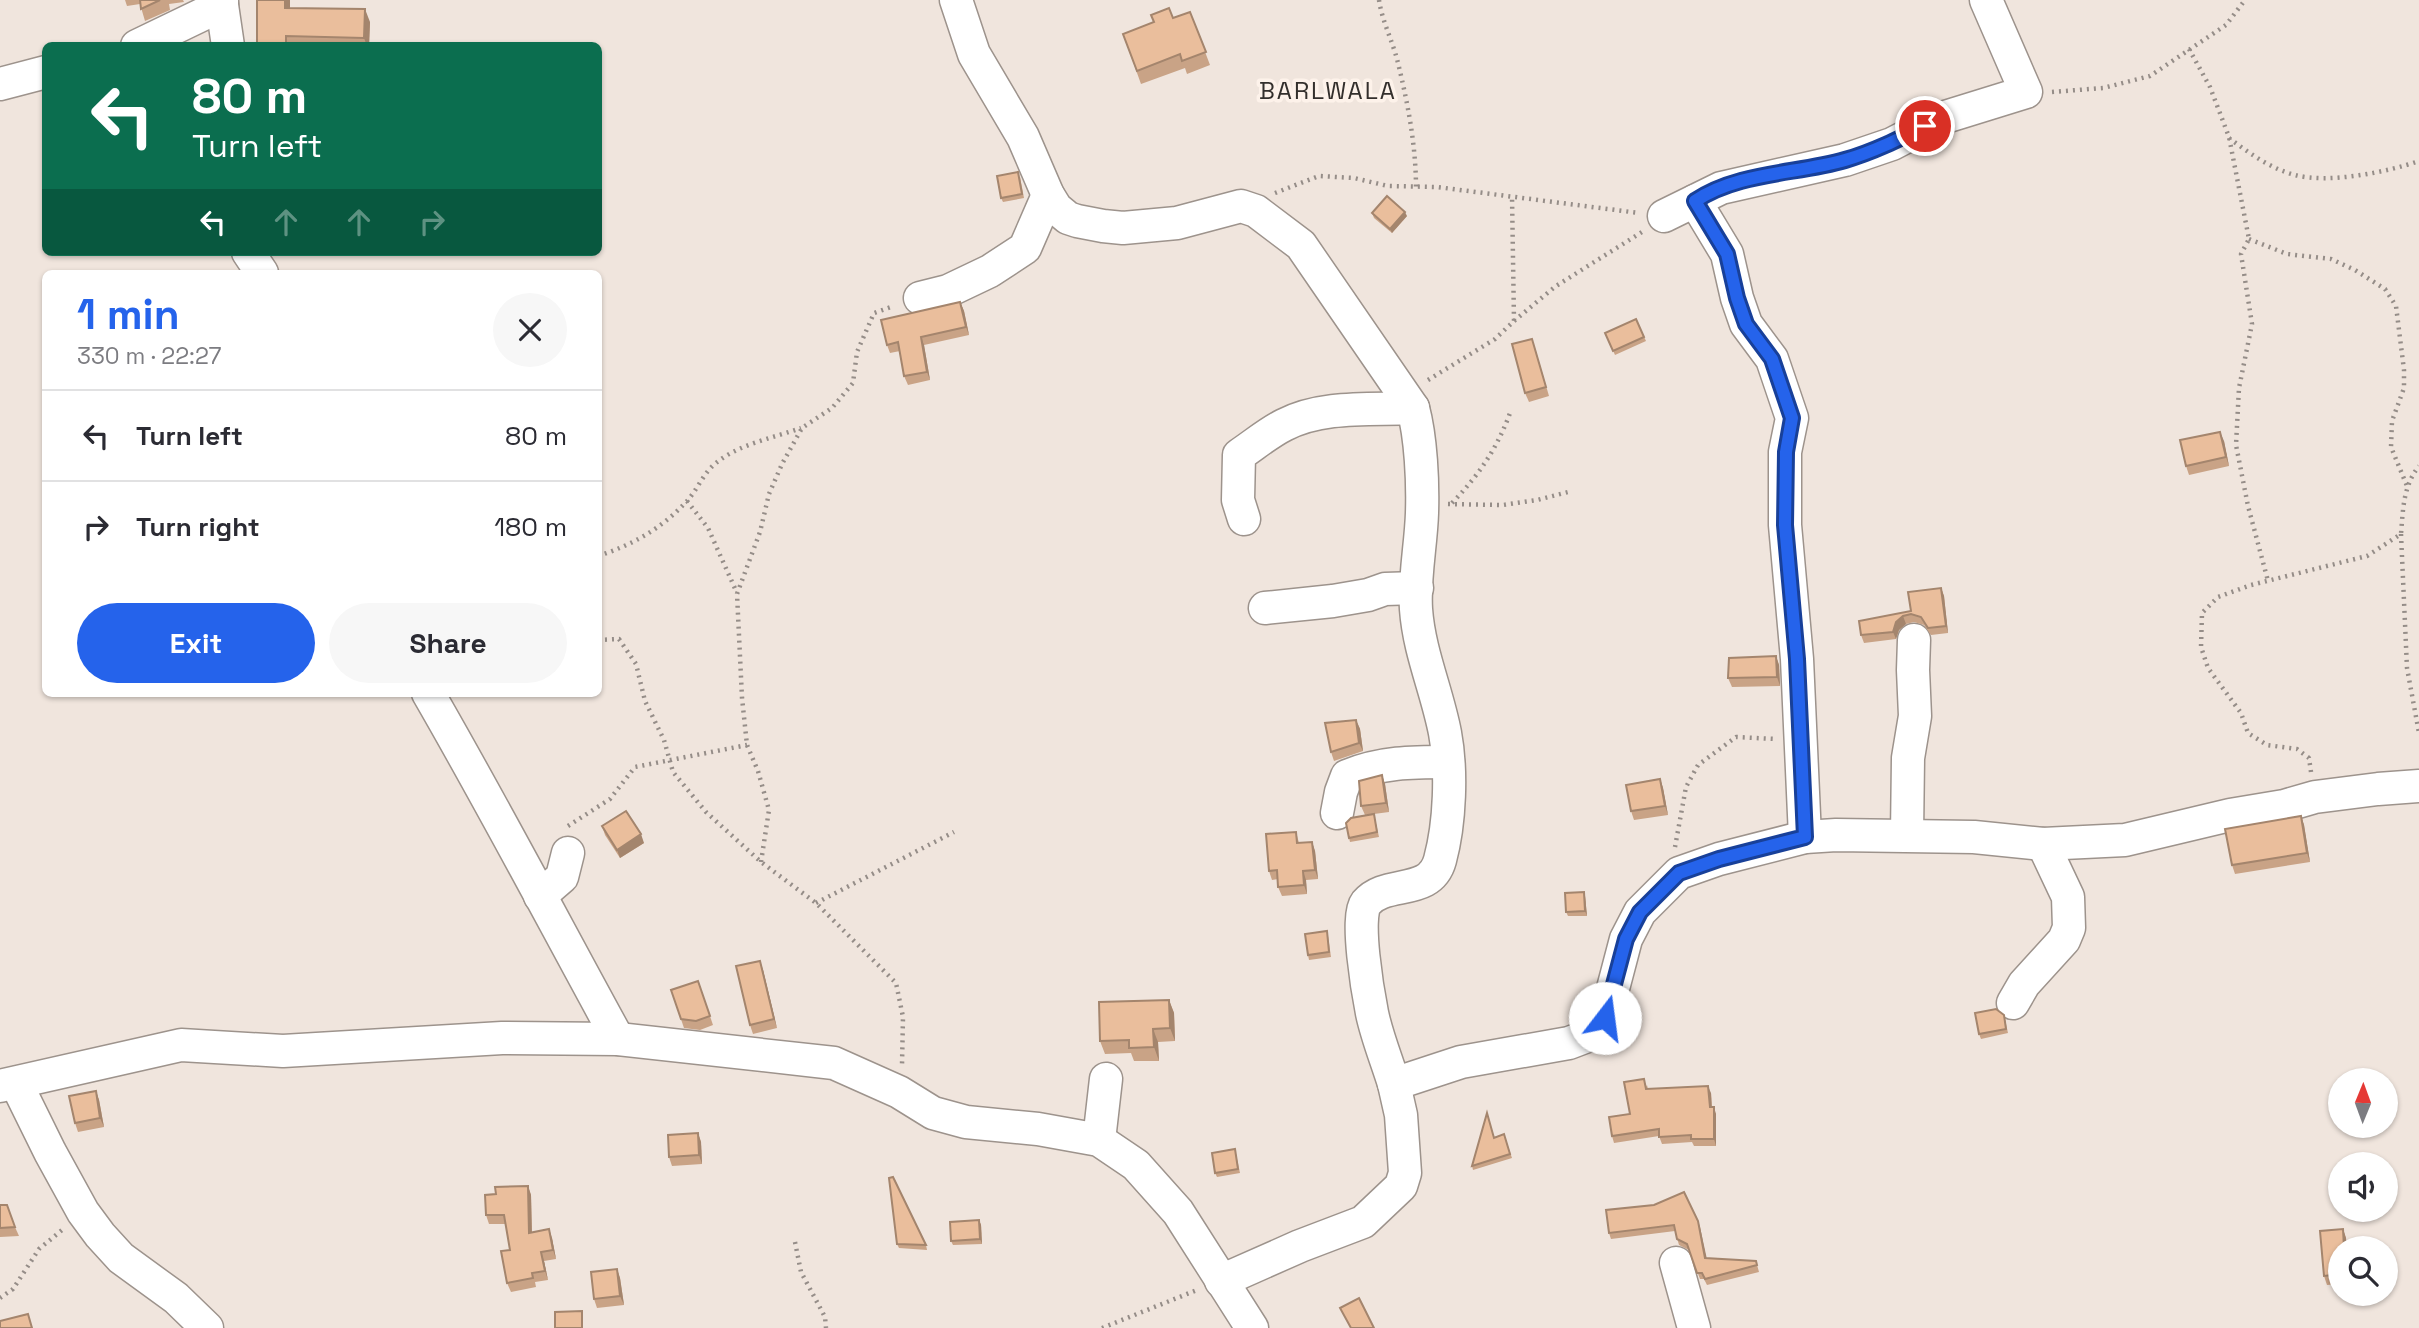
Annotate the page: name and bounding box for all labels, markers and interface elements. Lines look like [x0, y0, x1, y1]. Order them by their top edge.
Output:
text: 80 m [192, 65, 307, 127]
icon: left [77, 70, 168, 161]
district label: BARLWALA [1259, 75, 1397, 106]
pin [1895, 96, 1955, 156]
icon: arrive [1906, 107, 1944, 145]
text: Turn left [192, 126, 322, 166]
icon: left [194, 203, 232, 241]
icon: ahead [267, 203, 305, 241]
icon: ahead [340, 203, 378, 241]
icon: right [413, 203, 451, 241]
text: 1 min [77, 288, 180, 341]
button: close [493, 293, 567, 367]
text: 330 m · 22:27 [77, 341, 222, 371]
icon: left [77, 417, 115, 455]
text: Turn left [136, 419, 243, 453]
text: 80 m [505, 419, 567, 453]
icon: right [77, 508, 115, 546]
text: Turn right [136, 510, 260, 544]
text: 180 m [494, 510, 567, 544]
button: Exit [77, 603, 315, 683]
button: Share [329, 603, 567, 683]
position arrow [1568, 981, 1642, 1055]
north arrow [2328, 1068, 2398, 1138]
map controls [2328, 1068, 2398, 1306]
button: sound [2328, 1152, 2398, 1222]
button: search [2328, 1236, 2398, 1306]

